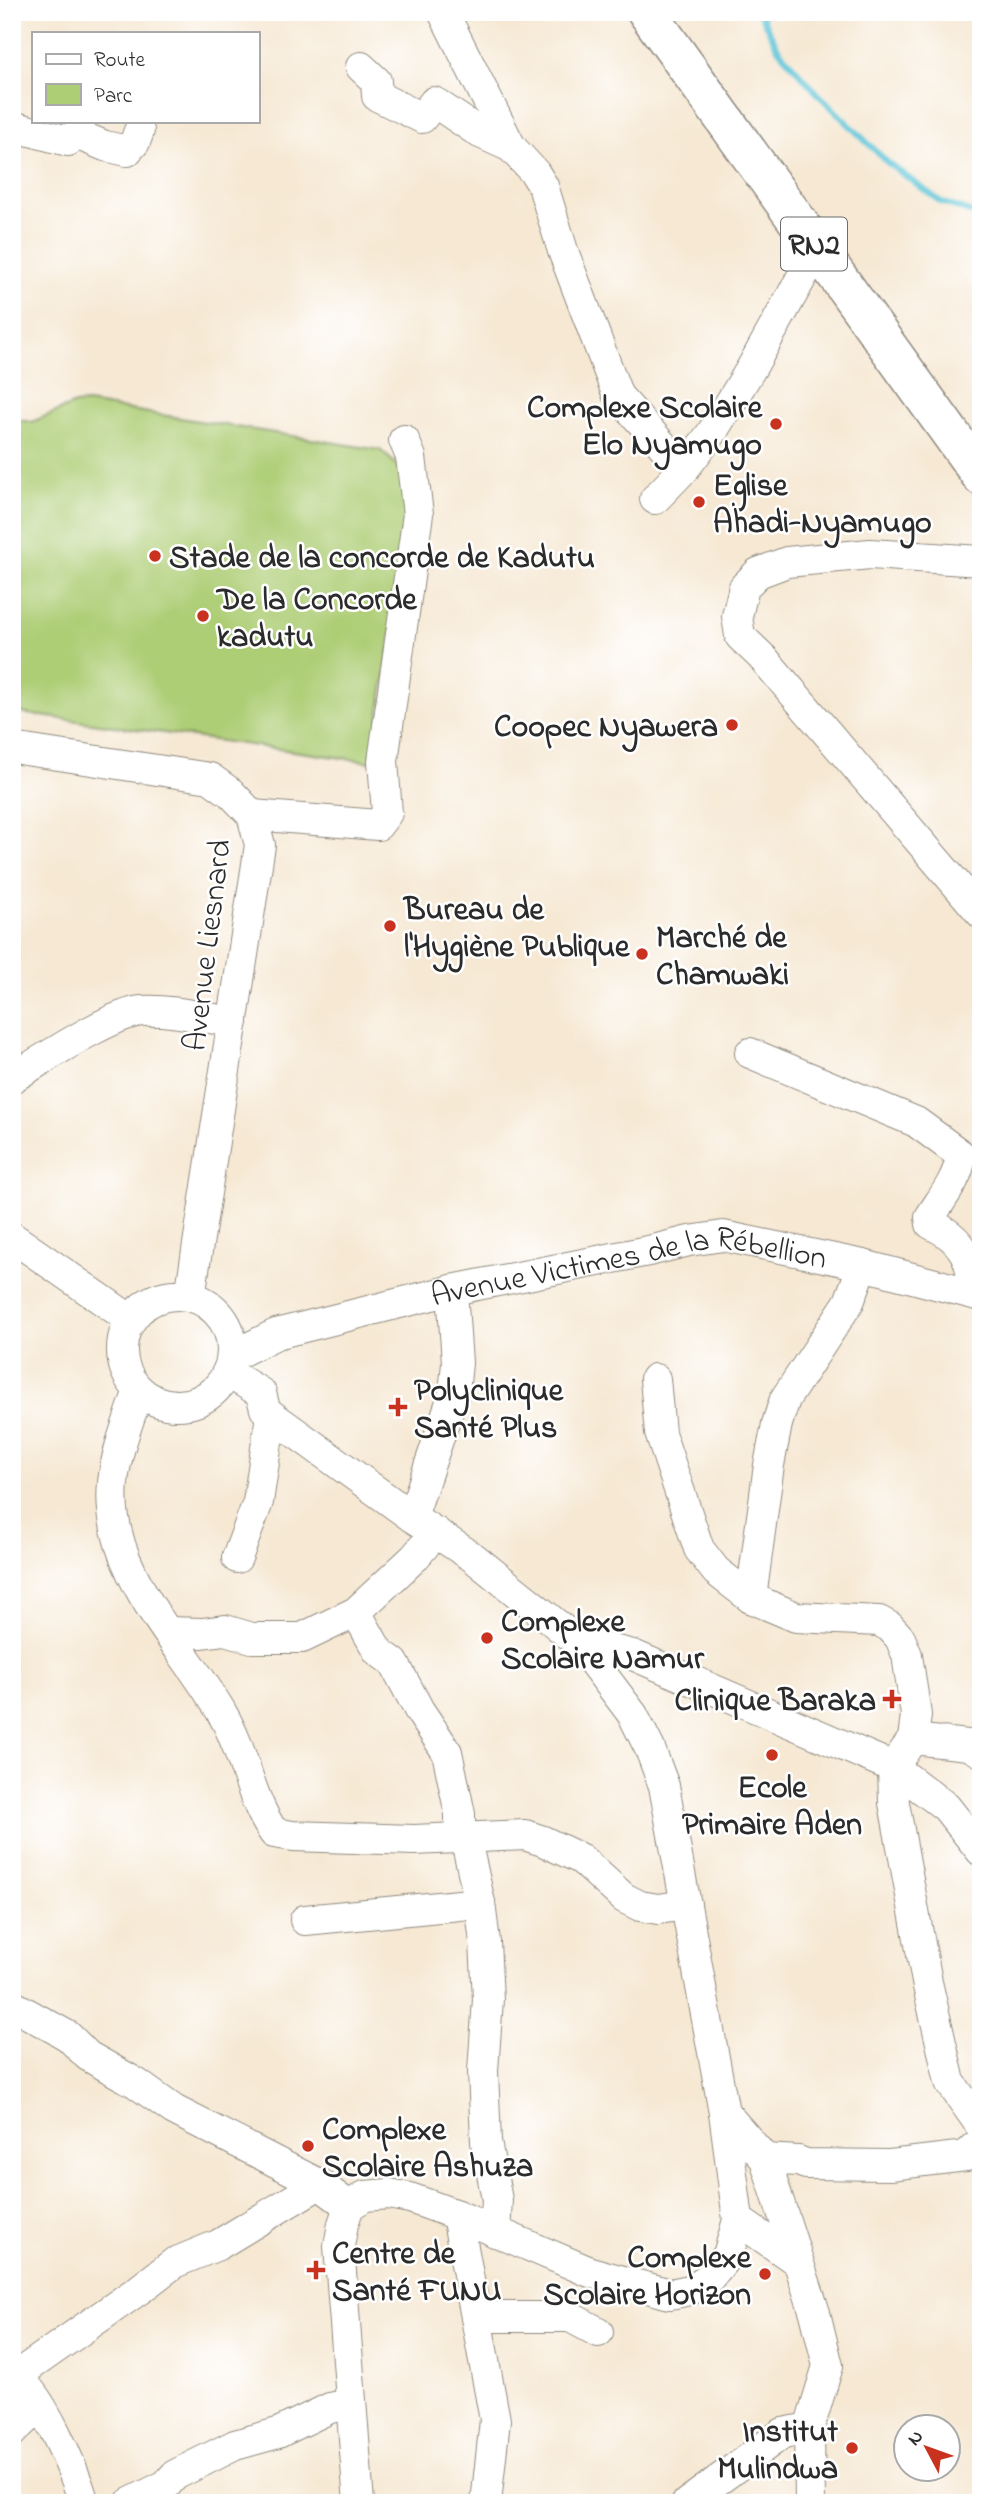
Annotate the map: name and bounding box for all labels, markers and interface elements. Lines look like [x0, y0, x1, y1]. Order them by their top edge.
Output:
legend [32, 32, 259, 122]
text: Route [94, 46, 146, 76]
text: Parc [94, 82, 133, 112]
road number: RN2 [781, 218, 847, 270]
place label: Complexe Scolaire Elo Nyamugo [527, 386, 764, 471]
marker: Complexe Scolaire Elo Nyamugo [768, 416, 784, 432]
place label: Eglise Ahadi-Nyamugo [713, 464, 932, 549]
marker: Eglise Ahadi-Nyamugo [691, 494, 707, 510]
place label: Stade de la concorde de Kadutu [169, 536, 595, 583]
marker: Stade de la concorde de Kadutu [147, 548, 163, 564]
place label: De la Concorde kadutu [215, 578, 418, 662]
marker: De la Concorde kadutu [195, 608, 211, 624]
place label: Coopec Nyawera [494, 705, 718, 753]
marker: Coopec Nyawera [724, 717, 740, 733]
street label: Avenue Liesnard [173, 837, 246, 1054]
place label: Bureau de l'Hygiène Publique [402, 888, 631, 973]
place label: Marché de Chamwaki [656, 916, 789, 1000]
marker: Bureau de l'Hygiène Publique [382, 918, 398, 934]
marker: Marché de Chamwaki [634, 946, 650, 962]
street label: Avenue Victimes de la Rébellion [426, 1215, 831, 1321]
place label: Polyclinique Santé Plus [414, 1369, 565, 1453]
marker: Polyclinique Santé Plus [388, 1397, 408, 1417]
place label: Complexe Scolaire Namur [501, 1600, 705, 1684]
marker: Complexe Scolaire Namur [479, 1630, 495, 1646]
place label: Clinique Baraka [675, 1679, 876, 1726]
marker: Clinique Baraka [882, 1689, 902, 1709]
marker: Ecole Primaire Aden [764, 1747, 780, 1763]
place label: Ecole Primaire Aden [682, 1766, 862, 1850]
place label: Complexe Scolaire Ashuza [322, 2108, 533, 2192]
marker: Complexe Scolaire Ashuza [300, 2138, 316, 2154]
place label: Centre de Santé FUNU [332, 2232, 501, 2316]
place label: Complexe Scolaire Horizon [543, 2236, 753, 2320]
marker: Centre de Santé FUNU [306, 2260, 326, 2280]
marker: Complexe Scolaire Horizon [757, 2266, 773, 2282]
place label: Institut Mulindwa [717, 2410, 838, 2494]
north arrow [892, 2414, 962, 2484]
text: N [902, 2425, 931, 2452]
marker: Institut Mulindwa [844, 2440, 860, 2456]

